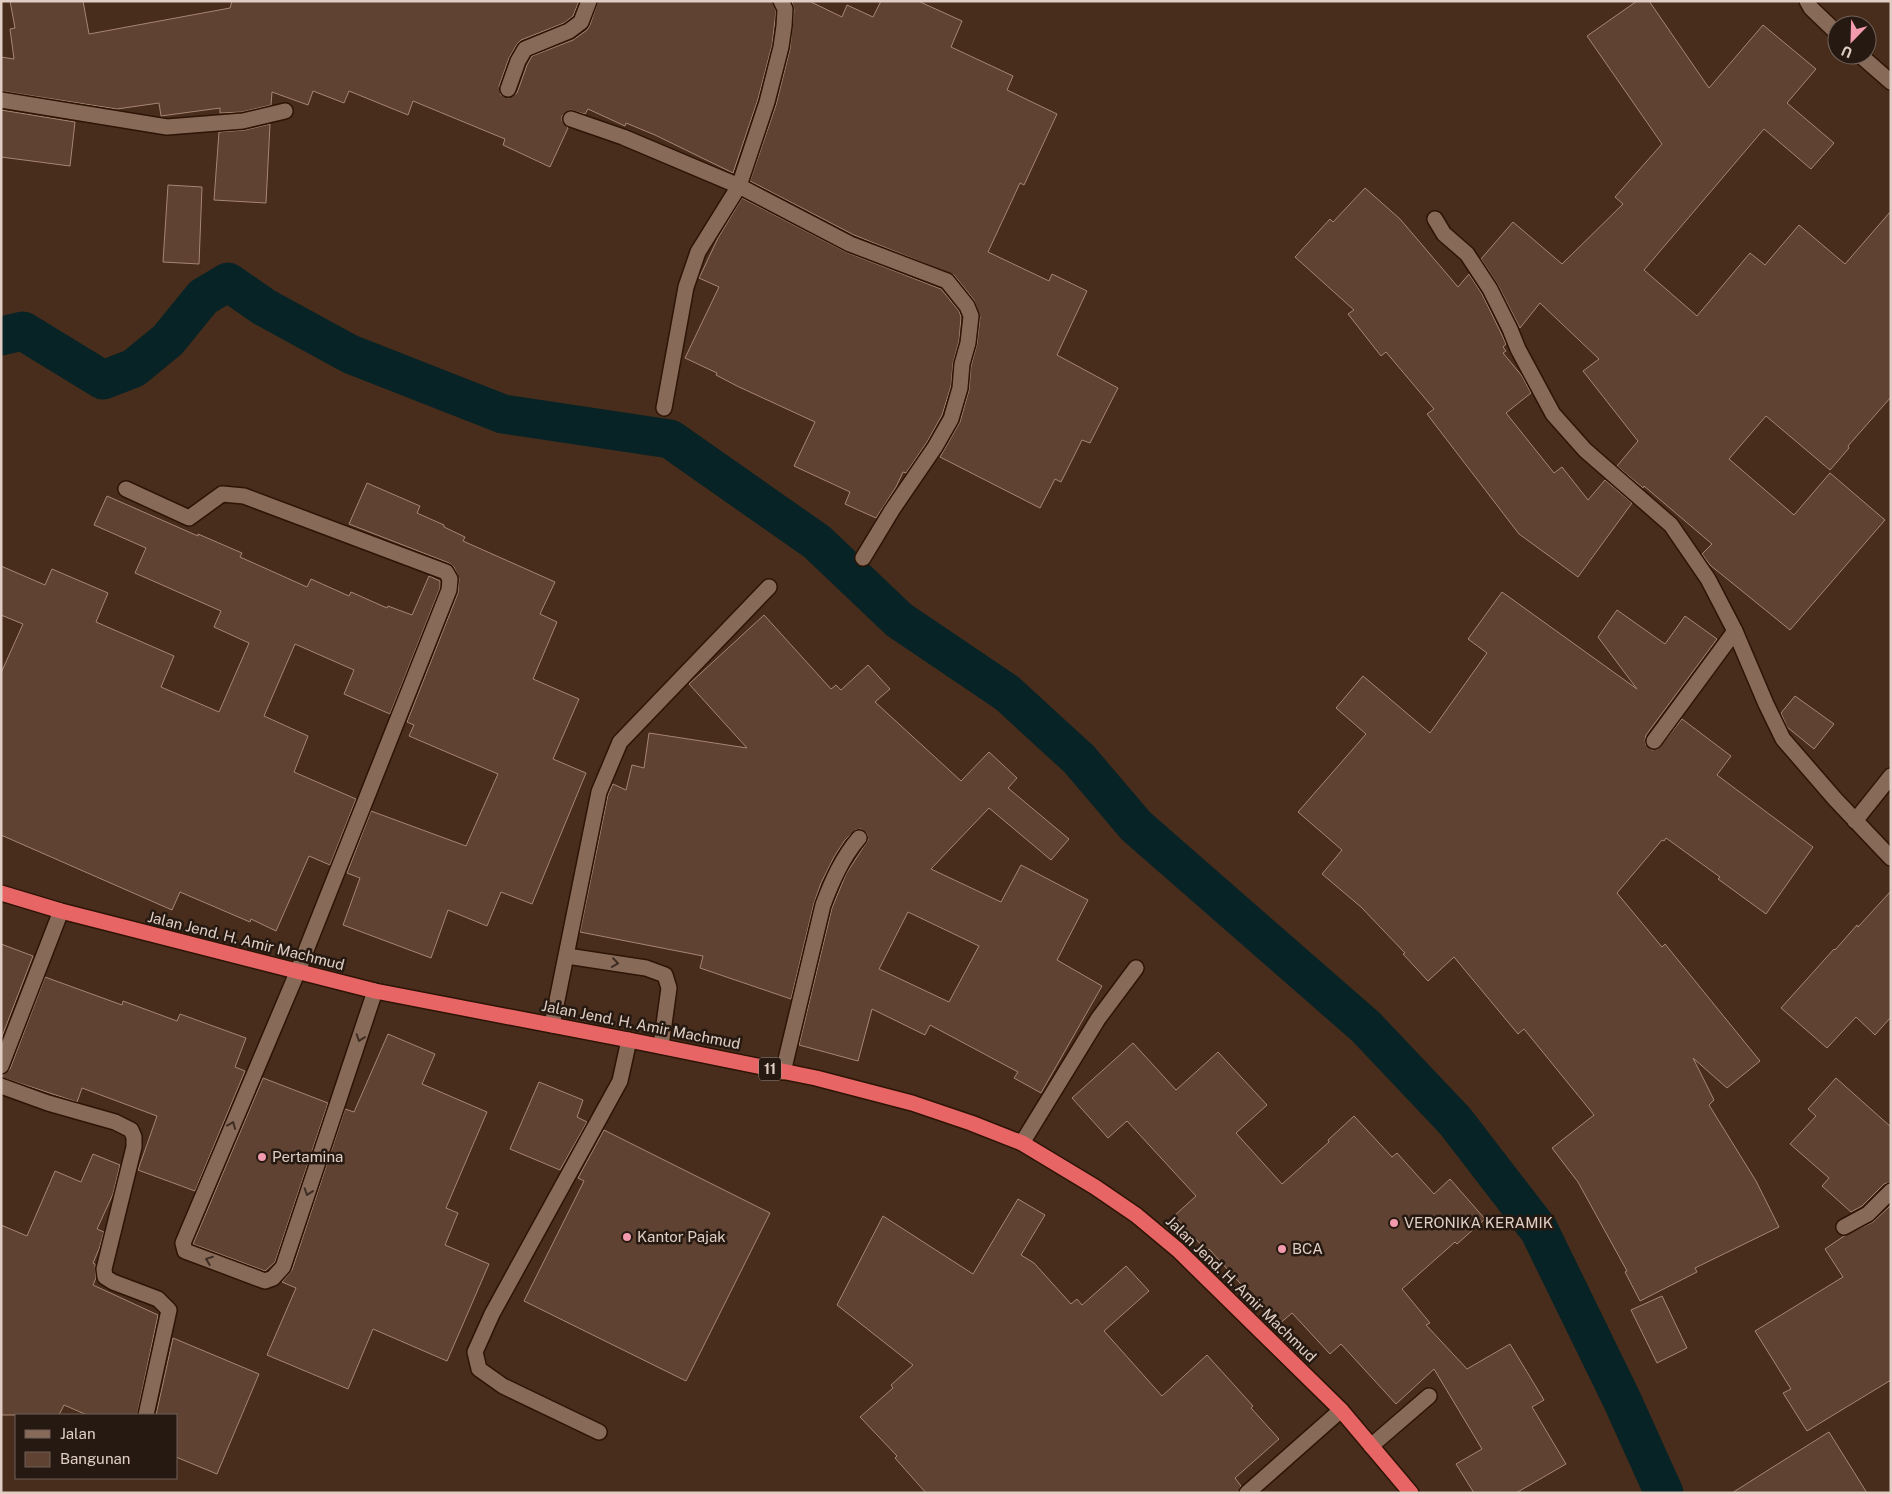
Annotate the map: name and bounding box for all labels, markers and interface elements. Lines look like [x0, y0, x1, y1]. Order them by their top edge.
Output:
north arrow [1827, 15, 1877, 65]
text: U [1839, 43, 1855, 61]
street label: Jalan Jend. H. Amir Machmud [146, 908, 346, 973]
one-way arrow [611, 958, 619, 968]
street label: Jalan Jend. H. Amir Machmud [540, 997, 742, 1052]
one-way arrow [356, 1033, 366, 1041]
road number: 11 [759, 1058, 781, 1080]
one-way arrow [225, 1121, 236, 1130]
place label: Pertamina [272, 1148, 343, 1165]
marker: Pertamina [256, 1151, 268, 1163]
one-way arrow [304, 1187, 314, 1195]
street label: Jalan Jend. H. Amir Machmud [1163, 1212, 1320, 1365]
place label: VERONIKA KERAMIK [1404, 1214, 1553, 1231]
marker: VERONIKA KERAMIK [1388, 1217, 1400, 1229]
place label: Kantor Pajak [637, 1228, 726, 1245]
marker: Kantor Pajak [621, 1231, 633, 1243]
place label: BCA [1292, 1240, 1323, 1257]
marker: BCA [1276, 1243, 1288, 1255]
one-way arrow [205, 1256, 214, 1266]
legend [15, 1414, 178, 1479]
text: Jalan [60, 1425, 96, 1442]
text: Bangunan [60, 1450, 131, 1467]

